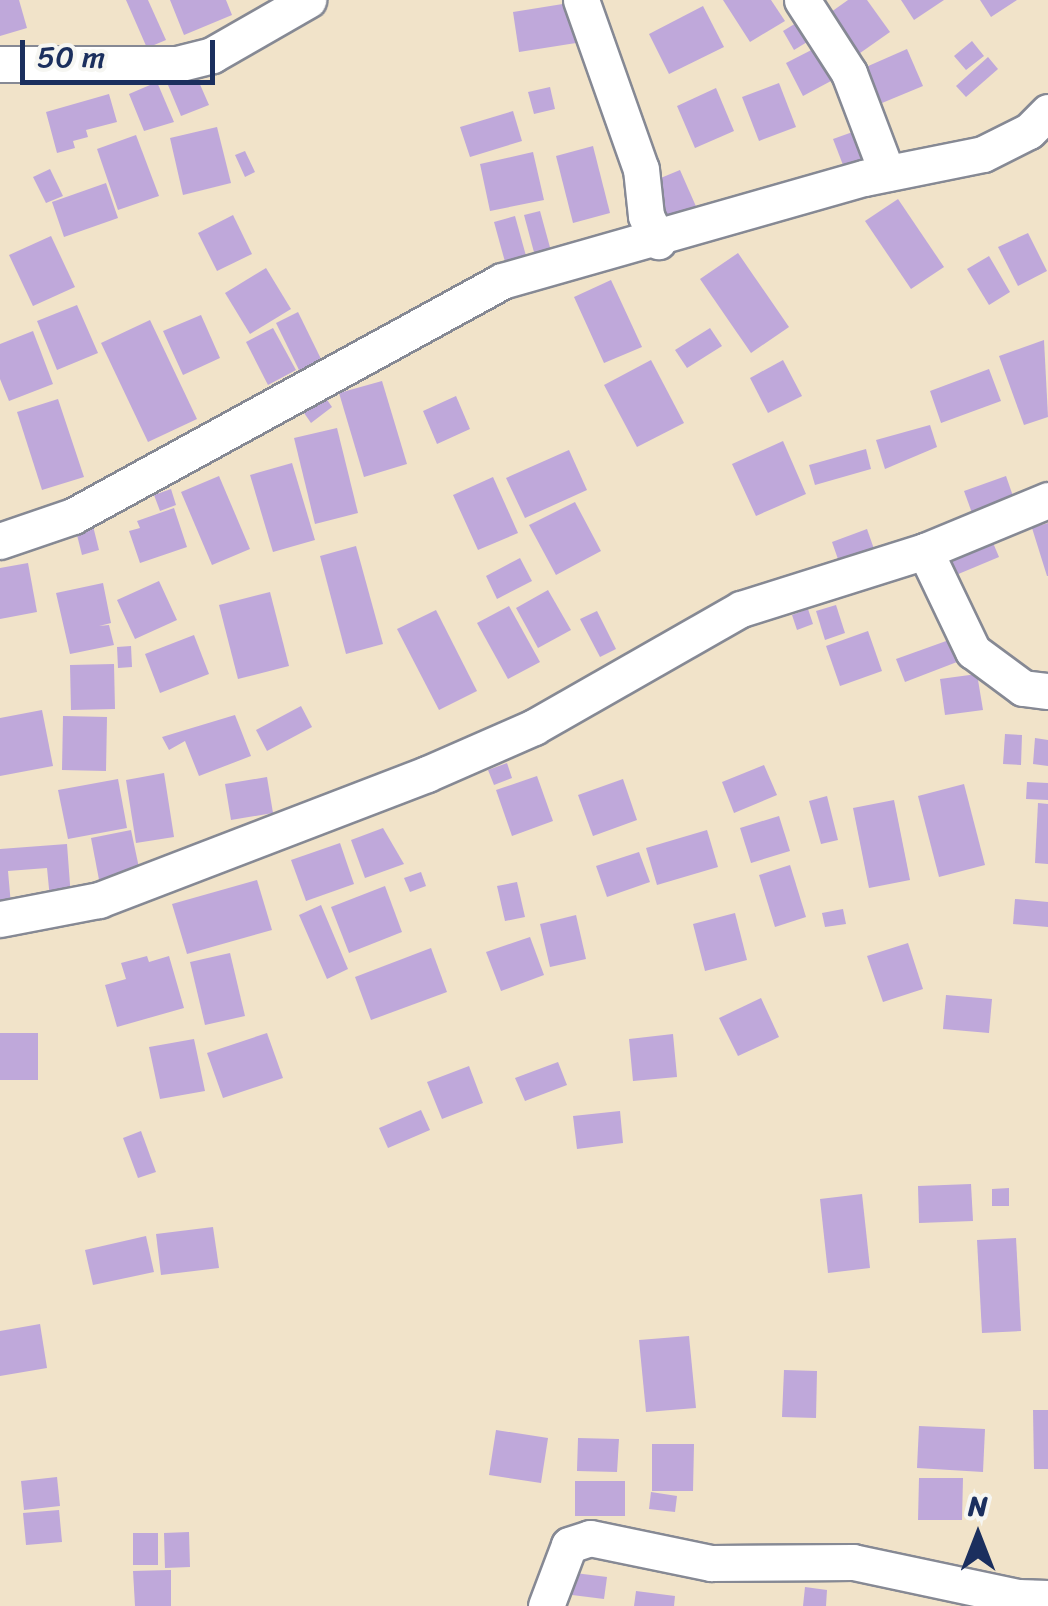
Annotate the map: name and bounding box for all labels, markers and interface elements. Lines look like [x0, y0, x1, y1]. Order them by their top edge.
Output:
scale bar [25, 20, 220, 82]
text: 50 m [37, 30, 105, 84]
text: N [968, 1481, 988, 1530]
north arrow [928, 1486, 1028, 1586]

